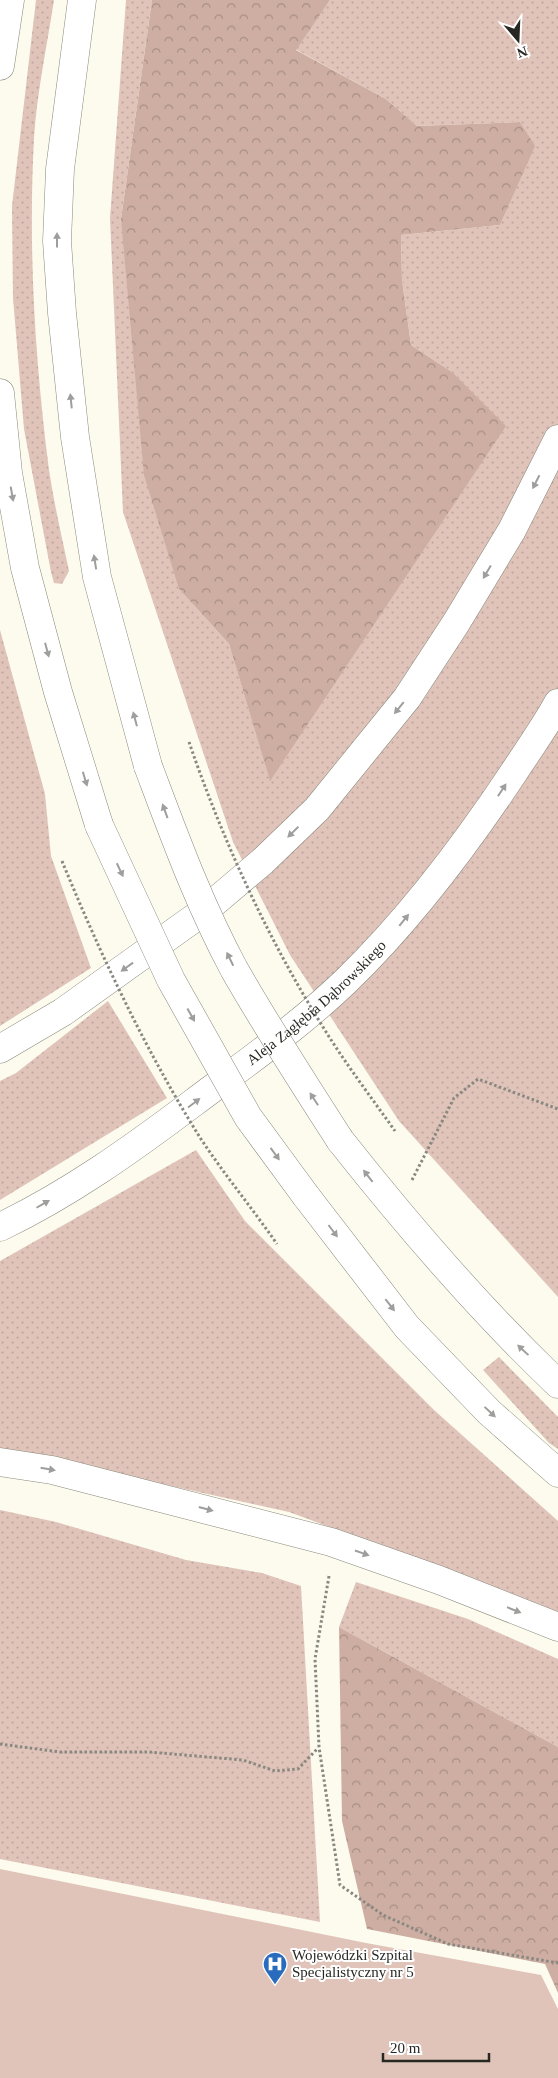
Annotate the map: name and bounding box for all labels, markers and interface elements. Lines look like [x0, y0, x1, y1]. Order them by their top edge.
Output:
north arrow [493, 15, 543, 65]
text: N [515, 43, 529, 61]
one-way arrow [53, 231, 61, 247]
one-way arrow [67, 393, 75, 409]
one-way arrow [532, 475, 540, 489]
one-way arrow [8, 486, 16, 502]
one-way arrow [90, 554, 98, 570]
one-way arrow [482, 566, 491, 579]
one-way arrow [43, 643, 51, 658]
one-way arrow [393, 702, 404, 715]
one-way arrow [131, 712, 139, 727]
one-way arrow [81, 772, 89, 787]
one-way arrow [497, 783, 507, 797]
one-way arrow [161, 803, 169, 818]
one-way arrow [287, 826, 299, 838]
one-way arrow [116, 863, 124, 877]
one-way arrow [398, 913, 409, 926]
street label: Aleja Zagłębia Dąbrowskiego [244, 937, 389, 1068]
one-way arrow [226, 952, 234, 967]
one-way arrow [120, 962, 134, 972]
one-way arrow [187, 1008, 195, 1023]
one-way arrow [309, 1092, 318, 1105]
one-way arrow [187, 1097, 200, 1108]
one-way arrow [270, 1147, 281, 1160]
one-way arrow [363, 1170, 374, 1183]
one-way arrow [36, 1200, 50, 1209]
one-way arrow [328, 1224, 339, 1237]
one-way arrow [385, 1298, 395, 1312]
one-way arrow [517, 1344, 529, 1356]
one-way arrow [483, 1406, 495, 1418]
one-way arrow [41, 1466, 57, 1474]
one-way arrow [198, 1505, 213, 1513]
one-way arrow [355, 1549, 370, 1557]
one-way arrow [507, 1606, 521, 1614]
place label: Wojewódzki Szpital Specjalistyczny nr 5 [292, 1947, 414, 1980]
hospital icon: Wojewódzki Szpital Specjalistyczny nr 5 [262, 1951, 288, 1985]
scale bar [383, 2030, 489, 2062]
text: 20 m [390, 2040, 421, 2056]

